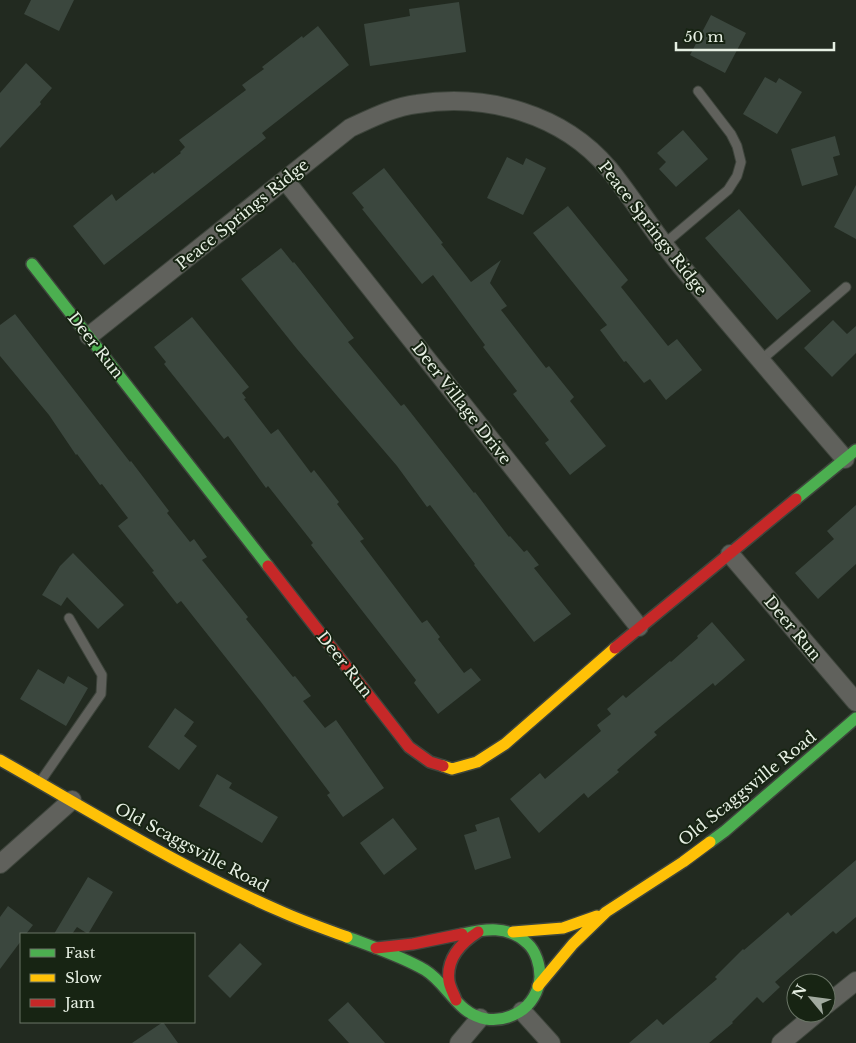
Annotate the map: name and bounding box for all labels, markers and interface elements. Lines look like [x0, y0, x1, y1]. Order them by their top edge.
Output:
scale bar [676, 20, 834, 52]
text: 50 m [684, 27, 724, 46]
street label: Peace Springs Ridge [172, 154, 312, 274]
street label: Peace Springs Ridge [594, 157, 712, 299]
street label: Deer Run [64, 308, 128, 382]
street label: Deer Village Drive [408, 338, 516, 468]
street label: Deer Run [760, 591, 826, 665]
street label: Deer Run [313, 627, 377, 701]
street label: Old Scaggsville Road [674, 726, 820, 850]
street label: Old Scaggsville Road [112, 798, 273, 896]
legend [20, 933, 195, 1023]
text: Fast [65, 943, 96, 962]
text: Slow [65, 968, 102, 987]
north arrow [786, 973, 836, 1023]
text: N [789, 982, 811, 1002]
text: Jam [63, 993, 95, 1012]

